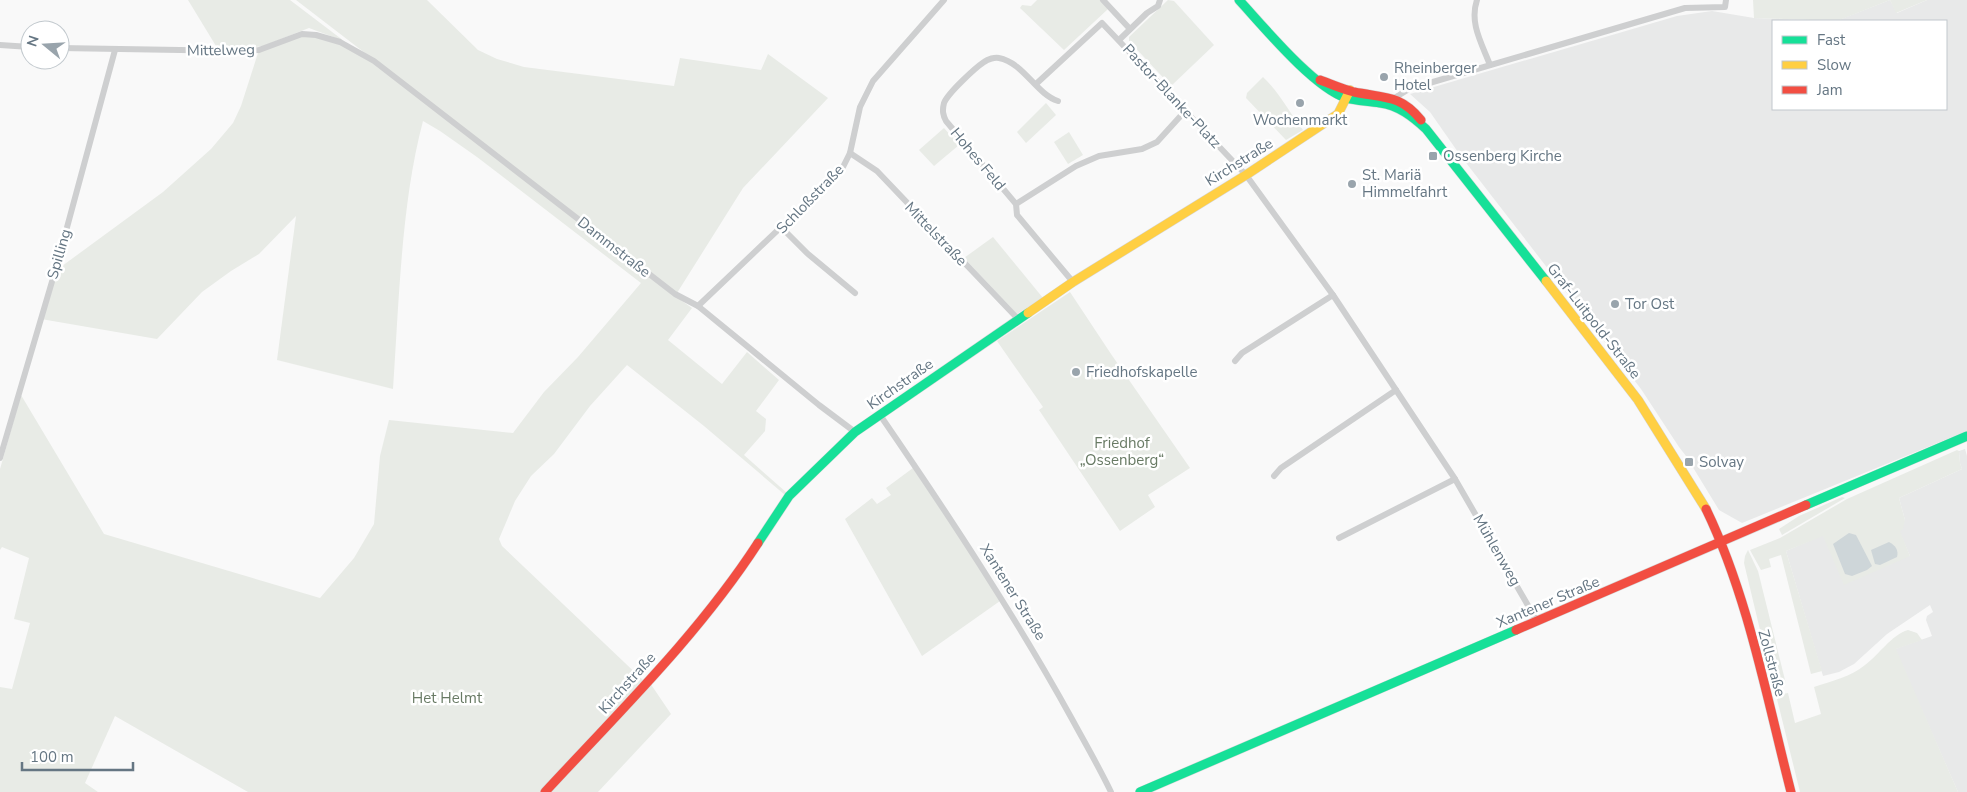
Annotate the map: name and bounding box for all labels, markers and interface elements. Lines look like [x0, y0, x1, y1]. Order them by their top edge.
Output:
north arrow [20, 20, 70, 70]
legend [1772, 20, 1947, 110]
text: Fast [1817, 30, 1846, 50]
text: N [22, 33, 44, 49]
street label: Mittelweg [187, 39, 255, 61]
street label: Pastor-Blanke-Platz [1118, 39, 1226, 153]
text: Slow [1817, 55, 1852, 75]
place label: Rheinberger Hotel [1394, 58, 1477, 95]
marker: Rheinberger Hotel [1378, 71, 1390, 83]
text: Jam [1816, 80, 1843, 100]
marker: Wochenmarkt [1294, 97, 1306, 109]
place label: Wochenmarkt [1253, 110, 1348, 130]
street label: Hohes Feld [946, 123, 1010, 195]
street label: Kirchstraße [1201, 133, 1277, 191]
place label: Ossenberg Kirche [1443, 146, 1562, 166]
marker: Ossenberg Kirche [1427, 150, 1439, 162]
street label: Schloßstraße [772, 160, 848, 238]
place label: St. Mariä Himmelfahrt [1362, 165, 1448, 202]
marker: St. Mariä Himmelfahrt [1346, 178, 1358, 190]
street label: Mittelstraße [900, 198, 972, 270]
street label: Dammstraße [573, 212, 655, 282]
street label: Spilling [42, 227, 76, 281]
street label: Graf-Luitpold-Straße [1543, 259, 1645, 383]
place label: Tor Ost [1625, 294, 1675, 314]
marker: Tor Ost [1609, 298, 1621, 310]
street label: Kirchstraße [863, 354, 937, 414]
place label: Friedhofskapelle [1086, 362, 1197, 382]
marker: Friedhofskapelle [1070, 366, 1082, 378]
park label: Friedhof „Ossenberg“ [1080, 433, 1164, 470]
place label: Solvay [1699, 452, 1744, 472]
marker: Solvay [1683, 456, 1695, 468]
street label: Mühlenweg [1468, 510, 1526, 590]
street label: Xantener Straße [975, 540, 1051, 644]
street label: Xantener Straße [1493, 571, 1603, 633]
street label: Zollstraße [1753, 627, 1791, 699]
street label: Kirchstraße [594, 648, 660, 718]
park label: Het Helmt [412, 688, 483, 708]
scale bar [22, 740, 134, 772]
text: 100 m [30, 747, 74, 767]

